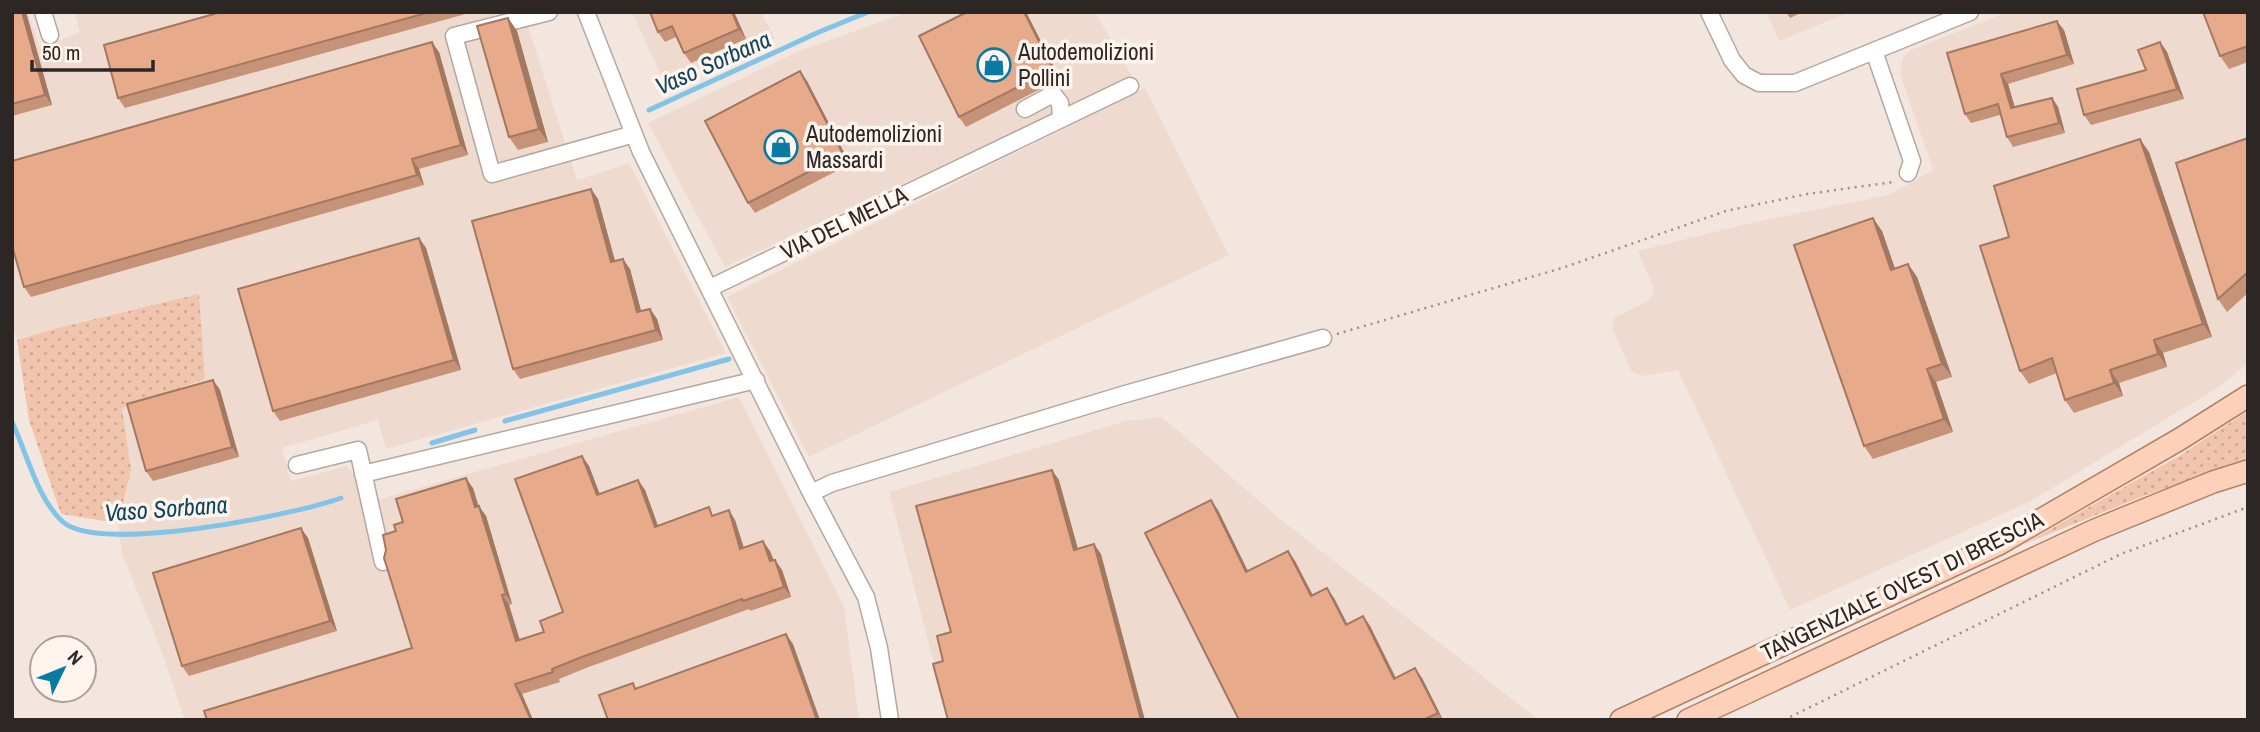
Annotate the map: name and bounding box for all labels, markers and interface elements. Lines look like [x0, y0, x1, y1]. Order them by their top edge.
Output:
water label: Vaso Sorbana [650, 22, 775, 102]
scale bar [32, 28, 152, 72]
place label: Autodemolizioni Pollini [1017, 36, 1154, 93]
text: 50 m [42, 38, 80, 67]
shop icon: Autodemolizioni Pollini [975, 46, 1013, 84]
place label: Autodemolizioni Massardi [805, 118, 942, 175]
shop icon: Autodemolizioni Massardi [762, 128, 800, 166]
street label: VIA DEL MELLA [775, 178, 913, 267]
water label: Vaso Sorbana [103, 488, 228, 528]
street label: TANGENZIALE OVEST DI BRESCIA [1755, 503, 2049, 668]
north arrow [28, 634, 98, 704]
text: N [62, 644, 89, 670]

